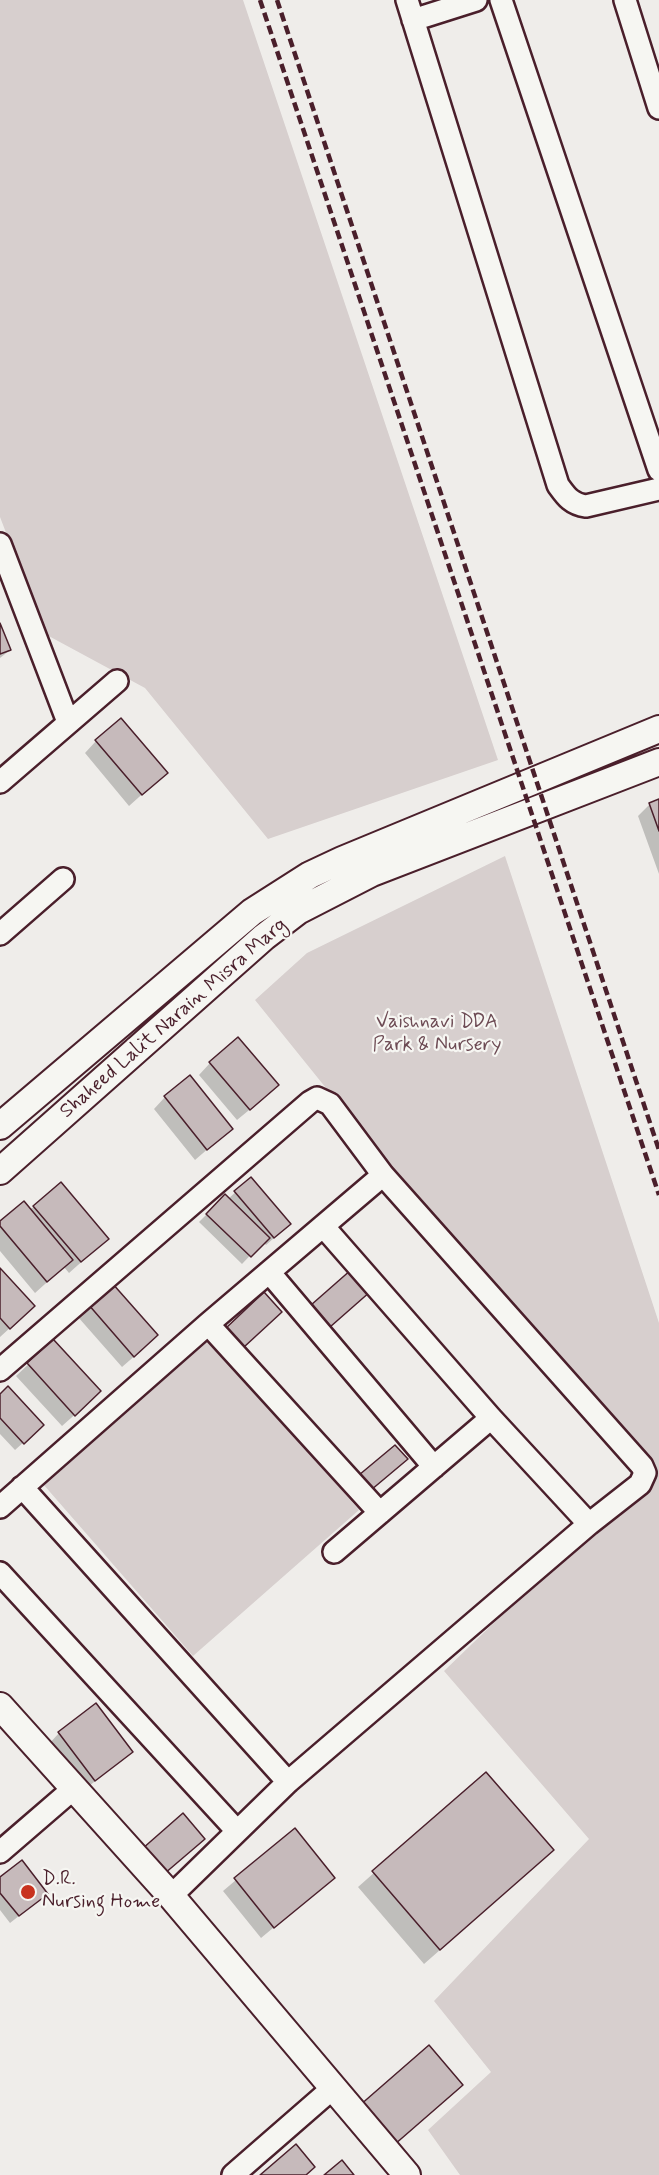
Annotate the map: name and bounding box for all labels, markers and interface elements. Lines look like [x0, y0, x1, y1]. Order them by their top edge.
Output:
street label: Shaheed Lalit Narain Misra Marg [56, 914, 292, 1124]
park label: Vaishnavi DDA Park & Nursery [373, 1011, 501, 1058]
place label: D.R. Nursing Home [42, 1868, 160, 1915]
marker: D.R. Nursing Home [19, 1883, 37, 1901]

